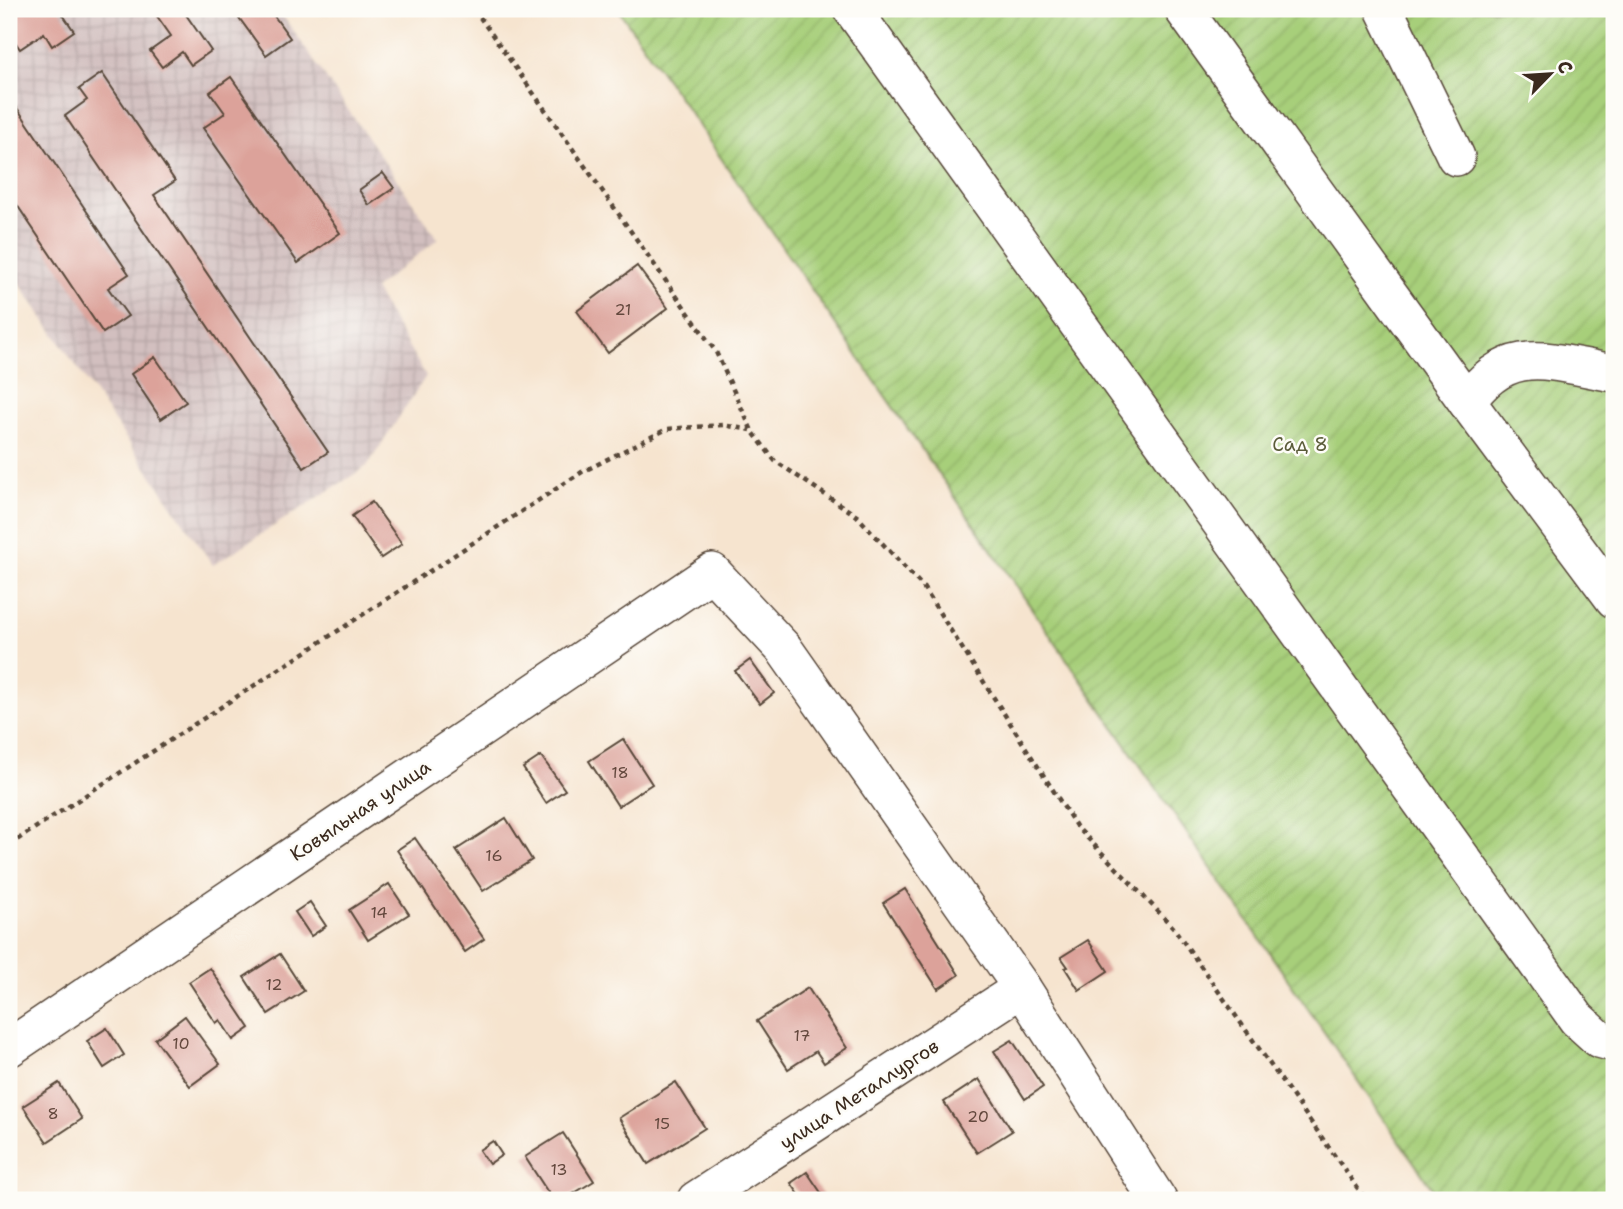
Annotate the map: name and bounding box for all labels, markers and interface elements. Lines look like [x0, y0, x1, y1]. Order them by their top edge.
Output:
north arrow [1514, 38, 1584, 108]
text: С [1551, 56, 1579, 78]
house number: 21 [614, 299, 632, 320]
park label: Сад 8 [1272, 432, 1328, 457]
street label: Ковыльная улица [285, 754, 436, 867]
house number: 18 [611, 762, 629, 783]
house number: 16 [485, 845, 503, 866]
house number: 14 [370, 902, 388, 923]
house number: 12 [265, 974, 283, 995]
house number: 17 [793, 1025, 811, 1046]
house number: 10 [172, 1033, 190, 1054]
street label: улица Металлургов [775, 1034, 944, 1155]
house number: 8 [47, 1103, 59, 1124]
house number: 20 [967, 1106, 989, 1127]
house number: 15 [654, 1113, 670, 1134]
house number: 13 [550, 1159, 568, 1180]

